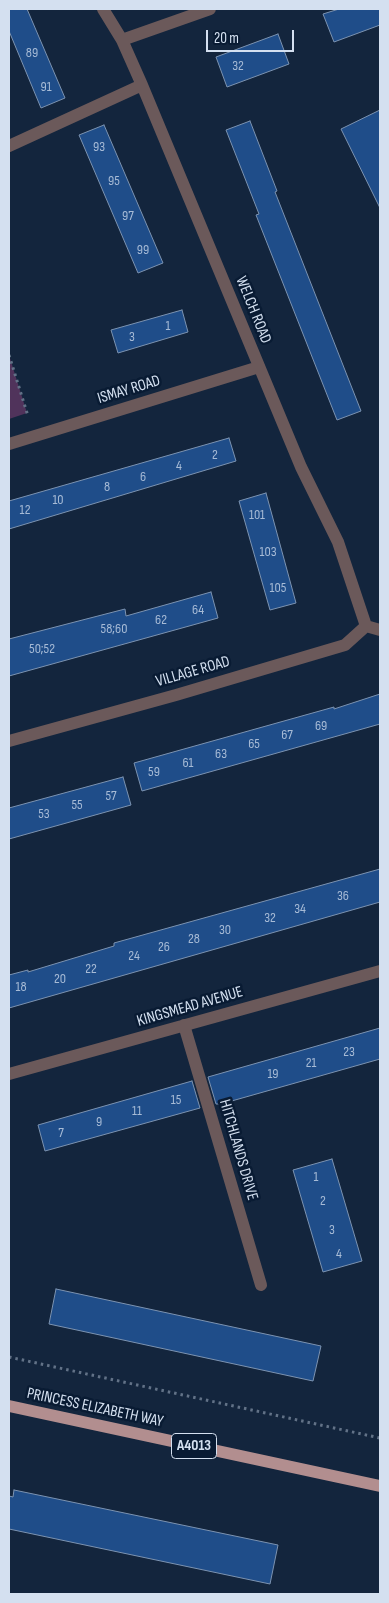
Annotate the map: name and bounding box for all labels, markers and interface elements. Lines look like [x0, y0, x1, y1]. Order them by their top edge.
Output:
scale bar [209, 20, 296, 52]
text: 20 m [214, 29, 239, 48]
house number: 89 [26, 45, 38, 61]
house number: 32 [232, 58, 244, 74]
house number: 91 [40, 79, 52, 95]
house number: 93 [93, 139, 105, 155]
house number: 95 [108, 173, 120, 189]
house number: 97 [122, 208, 134, 224]
house number: 99 [137, 242, 149, 258]
street label: WELCH ROAD [231, 274, 275, 346]
house number: 1 [166, 318, 170, 334]
house number: 3 [129, 329, 135, 345]
street label: ISMAY ROAD [95, 371, 163, 409]
house number: 2 [212, 447, 218, 463]
house number: 4 [176, 458, 182, 474]
house number: 6 [140, 469, 146, 485]
house number: 8 [104, 479, 110, 495]
house number: 10 [52, 492, 64, 508]
house number: 12 [20, 502, 30, 518]
house number: 101 [249, 507, 265, 523]
house number: 103 [259, 544, 277, 560]
house number: 105 [270, 580, 286, 596]
house number: 64 [192, 602, 204, 618]
house number: 62 [155, 612, 167, 628]
house number: 58;60 [101, 621, 127, 637]
house number: 50;52 [29, 641, 55, 657]
street label: VILLAGE ROAD [154, 652, 232, 692]
house number: 69 [315, 718, 327, 734]
house number: 67 [281, 727, 293, 743]
house number: 65 [248, 736, 260, 752]
house number: 63 [215, 746, 227, 762]
house number: 61 [182, 755, 194, 771]
house number: 59 [148, 764, 160, 780]
house number: 57 [105, 788, 117, 804]
house number: 55 [71, 797, 83, 813]
house number: 53 [38, 806, 50, 822]
house number: 36 [337, 888, 349, 904]
house number: 34 [294, 901, 306, 917]
house number: 32 [264, 910, 276, 926]
house number: 30 [219, 922, 231, 938]
house number: 28 [188, 931, 200, 947]
house number: 26 [158, 939, 170, 955]
house number: 24 [128, 948, 140, 964]
house number: 22 [85, 961, 97, 977]
house number: 20 [54, 971, 66, 987]
house number: 18 [15, 979, 27, 995]
street label: KINGSMEAD AVENUE [135, 983, 245, 1031]
house number: 23 [343, 1044, 355, 1060]
house number: 21 [306, 1055, 316, 1071]
house number: 19 [267, 1066, 279, 1082]
house number: 15 [171, 1092, 181, 1108]
street label: HITCHLANDS DRIVE [214, 1097, 262, 1203]
house number: 11 [132, 1103, 142, 1119]
house number: 9 [96, 1114, 102, 1130]
house number: 7 [58, 1125, 64, 1141]
house number: 1 [314, 1169, 318, 1185]
house number: 2 [320, 1193, 326, 1209]
house number: 3 [329, 1222, 335, 1238]
house number: 4 [336, 1246, 342, 1262]
street label: PRINCESS ELIZABETH WAY [25, 1384, 165, 1432]
road number: A4013 [172, 1434, 216, 1458]

